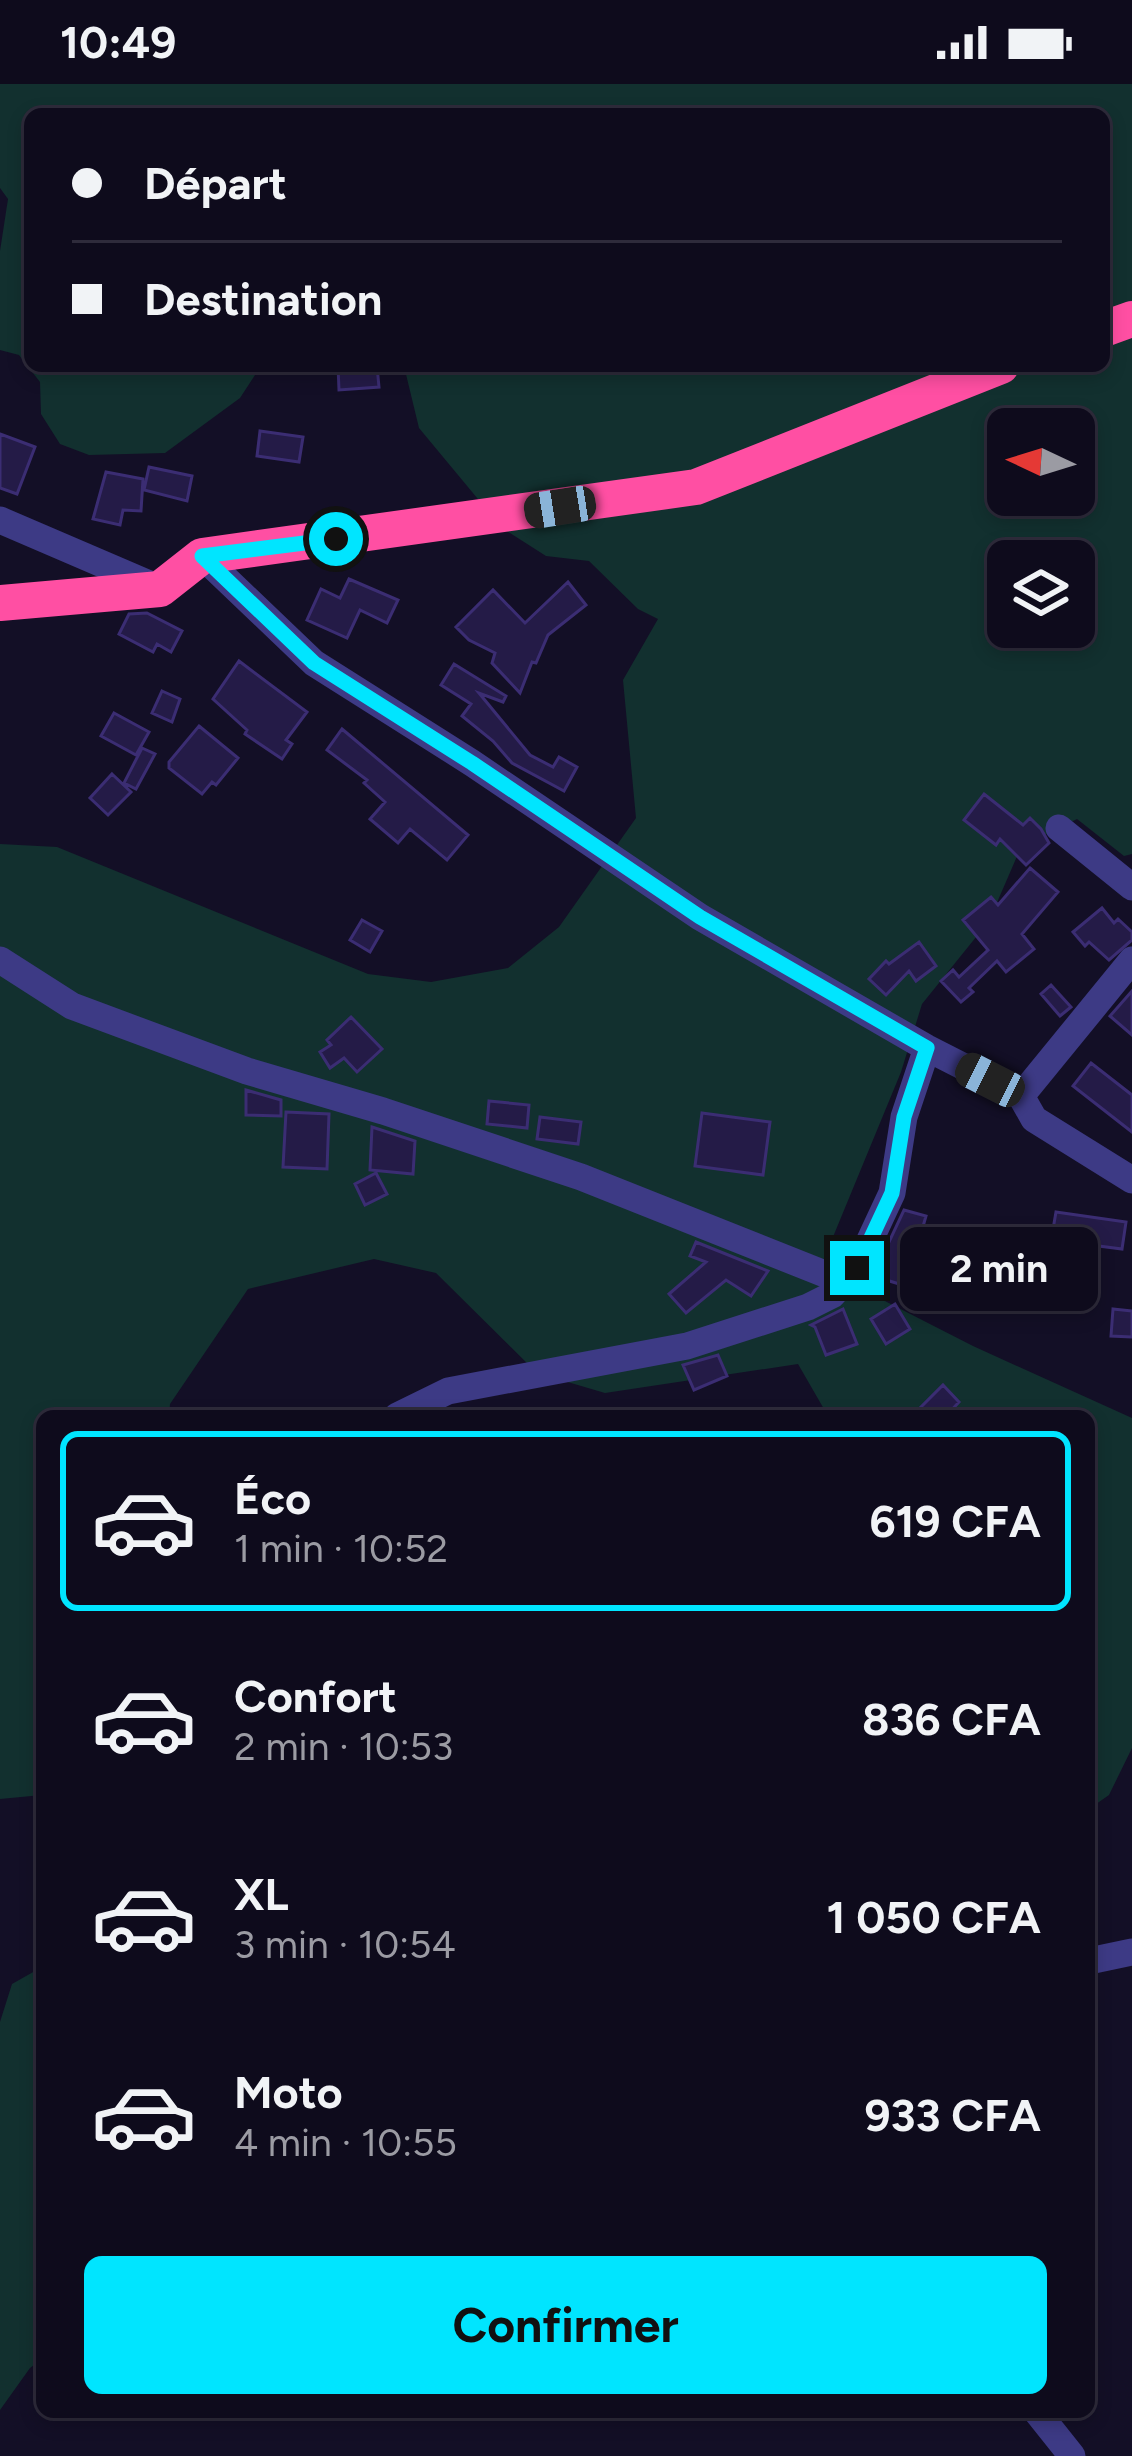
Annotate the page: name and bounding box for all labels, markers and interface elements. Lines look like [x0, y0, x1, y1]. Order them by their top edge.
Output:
text: 10:49 [60, 15, 176, 69]
text: Départ [144, 156, 287, 210]
text: Destination [144, 272, 382, 326]
north arrow [987, 408, 1095, 516]
map controls [987, 408, 1095, 648]
car [522, 484, 598, 530]
route start [309, 512, 363, 566]
button: layers [987, 540, 1095, 648]
car [950, 1048, 1030, 1112]
callout: 2 min [899, 1226, 1097, 1310]
route end [830, 1241, 884, 1295]
text: 2 min [950, 1245, 1048, 1292]
icon: car [90, 1467, 198, 1575]
text: Éco [234, 1471, 311, 1525]
text: 619 CFA [869, 1494, 1041, 1548]
text: 1 min · 10:52 [234, 1525, 448, 1572]
icon: car [90, 1665, 198, 1773]
text: Confort [234, 1669, 397, 1723]
text: 836 CFA [862, 1692, 1041, 1746]
text: 2 min · 10:53 [234, 1723, 453, 1770]
icon: car [90, 1863, 198, 1971]
text: XL [234, 1867, 289, 1921]
text: 1 050 CFA [826, 1890, 1041, 1944]
text: 3 min · 10:54 [234, 1921, 456, 1968]
icon: car [90, 2061, 198, 2169]
text: Moto [234, 2065, 343, 2119]
text: 933 CFA [864, 2088, 1041, 2142]
text: 4 min · 10:55 [234, 2119, 457, 2166]
button: Confirmer [84, 2256, 1047, 2394]

